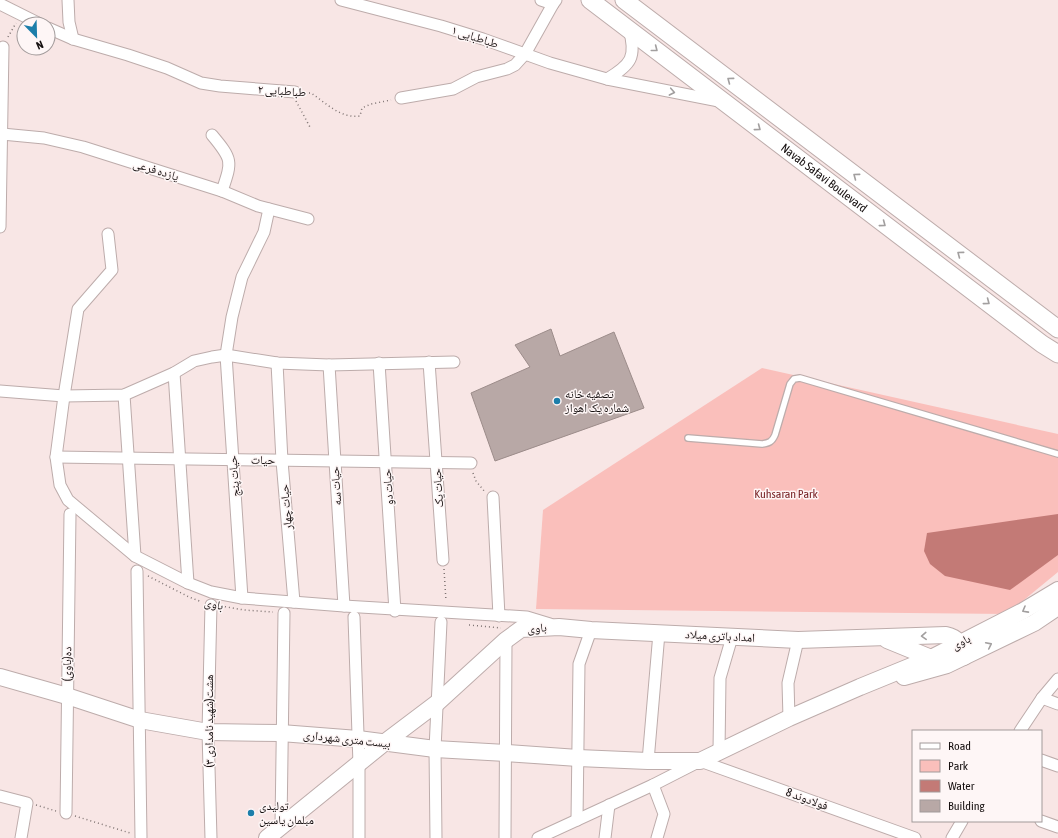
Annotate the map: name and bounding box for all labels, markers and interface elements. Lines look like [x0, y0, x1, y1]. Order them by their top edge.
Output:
north arrow [16, 16, 56, 56]
street label: طباطبایی ۱ [450, 23, 500, 51]
text: N [35, 38, 45, 52]
one-way arrow [650, 44, 657, 51]
one-way arrow [728, 78, 735, 85]
street label: طباطبایی ۲ [257, 82, 307, 100]
one-way arrow [669, 87, 676, 96]
one-way arrow [753, 123, 760, 130]
street label: Navab Safavi Boulevard [778, 141, 870, 215]
street label: یازده فرعی [131, 156, 181, 184]
one-way arrow [854, 174, 861, 181]
one-way arrow [879, 219, 886, 226]
one-way arrow [957, 252, 964, 259]
one-way arrow [983, 297, 990, 305]
place label: تصفیه خانه شماره یک اهواز [564, 387, 629, 415]
marker: تصفیه خانه شماره یک اهواز [552, 396, 562, 406]
street label: حیات [251, 453, 276, 467]
street label: حیات پنج [226, 454, 243, 497]
street label: حیات سه [328, 466, 345, 506]
street label: حیات دو [380, 468, 396, 506]
street label: حیات یک [430, 468, 447, 508]
street label: حیات چهار [277, 483, 295, 531]
park label: Kuhsaran Park [754, 487, 819, 501]
street label: باوی [203, 595, 225, 613]
one-way arrow [1021, 606, 1029, 613]
street label: باوی [527, 620, 547, 636]
street label: امداد باتری میلاد [685, 627, 755, 645]
street label: باوی [949, 631, 973, 653]
one-way arrow [921, 632, 927, 640]
one-way arrow [985, 642, 993, 650]
street label: ده(باوی) [60, 646, 75, 682]
street label: هشت(شهید نامداری ۳) [202, 674, 216, 768]
street label: بیست متری شهرداری [303, 727, 391, 751]
legend [912, 730, 1042, 822]
text: Road [948, 739, 971, 753]
text: Park [948, 759, 969, 773]
text: Water [948, 779, 975, 793]
street label: فولادوند 8 [784, 785, 830, 813]
place label: تولیدی مبلمان یاسین [259, 799, 314, 827]
text: Building [948, 799, 986, 813]
marker: تولیدی مبلمان یاسین [246, 808, 256, 818]

